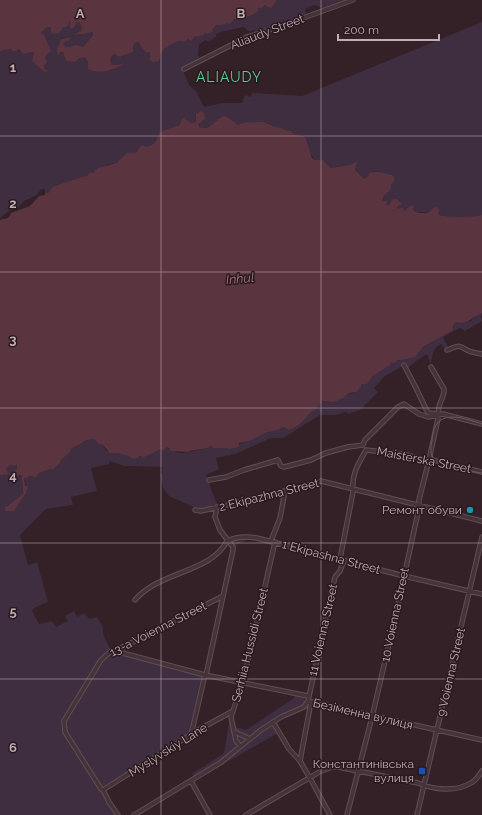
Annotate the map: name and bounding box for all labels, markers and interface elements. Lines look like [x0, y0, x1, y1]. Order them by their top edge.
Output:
text: A [76, 6, 85, 21]
text: B [237, 6, 246, 21]
street label: Aliaudy Street [228, 12, 306, 52]
scale bar [338, 16, 439, 42]
text: 200 m [344, 23, 379, 37]
text: 1 [10, 60, 17, 75]
district label: ALIAUDY [196, 69, 262, 85]
text: 2 [9, 196, 17, 211]
water label: Inhul [225, 270, 255, 287]
text: 3 [9, 332, 17, 347]
street label: Maisterska Street [376, 444, 472, 476]
text: 4 [9, 468, 17, 483]
street label: 2 Ekipazhna Street [218, 476, 320, 514]
place label: Ремонт обуви [382, 503, 462, 517]
marker: Ремонт обуви [465, 505, 475, 515]
street label: 1 Ekipashna Street [280, 537, 382, 577]
street label: 10 Voienna Street [378, 567, 412, 663]
street label: 11 Voienna Street [306, 583, 340, 677]
street label: Serhiia Hussidi Street [229, 587, 271, 703]
street label: 13-a Voienna Street [107, 599, 209, 659]
text: 5 [9, 604, 17, 619]
street label: 9 Voienna Street [434, 626, 468, 718]
street label: Безіменна вулиця [312, 696, 414, 732]
street label: Myslyvskiy Lane [126, 720, 210, 780]
text: 6 [9, 740, 17, 755]
place label: Константинівська вулиця [313, 757, 414, 785]
marker: Константинівська вулиця [417, 766, 427, 776]

